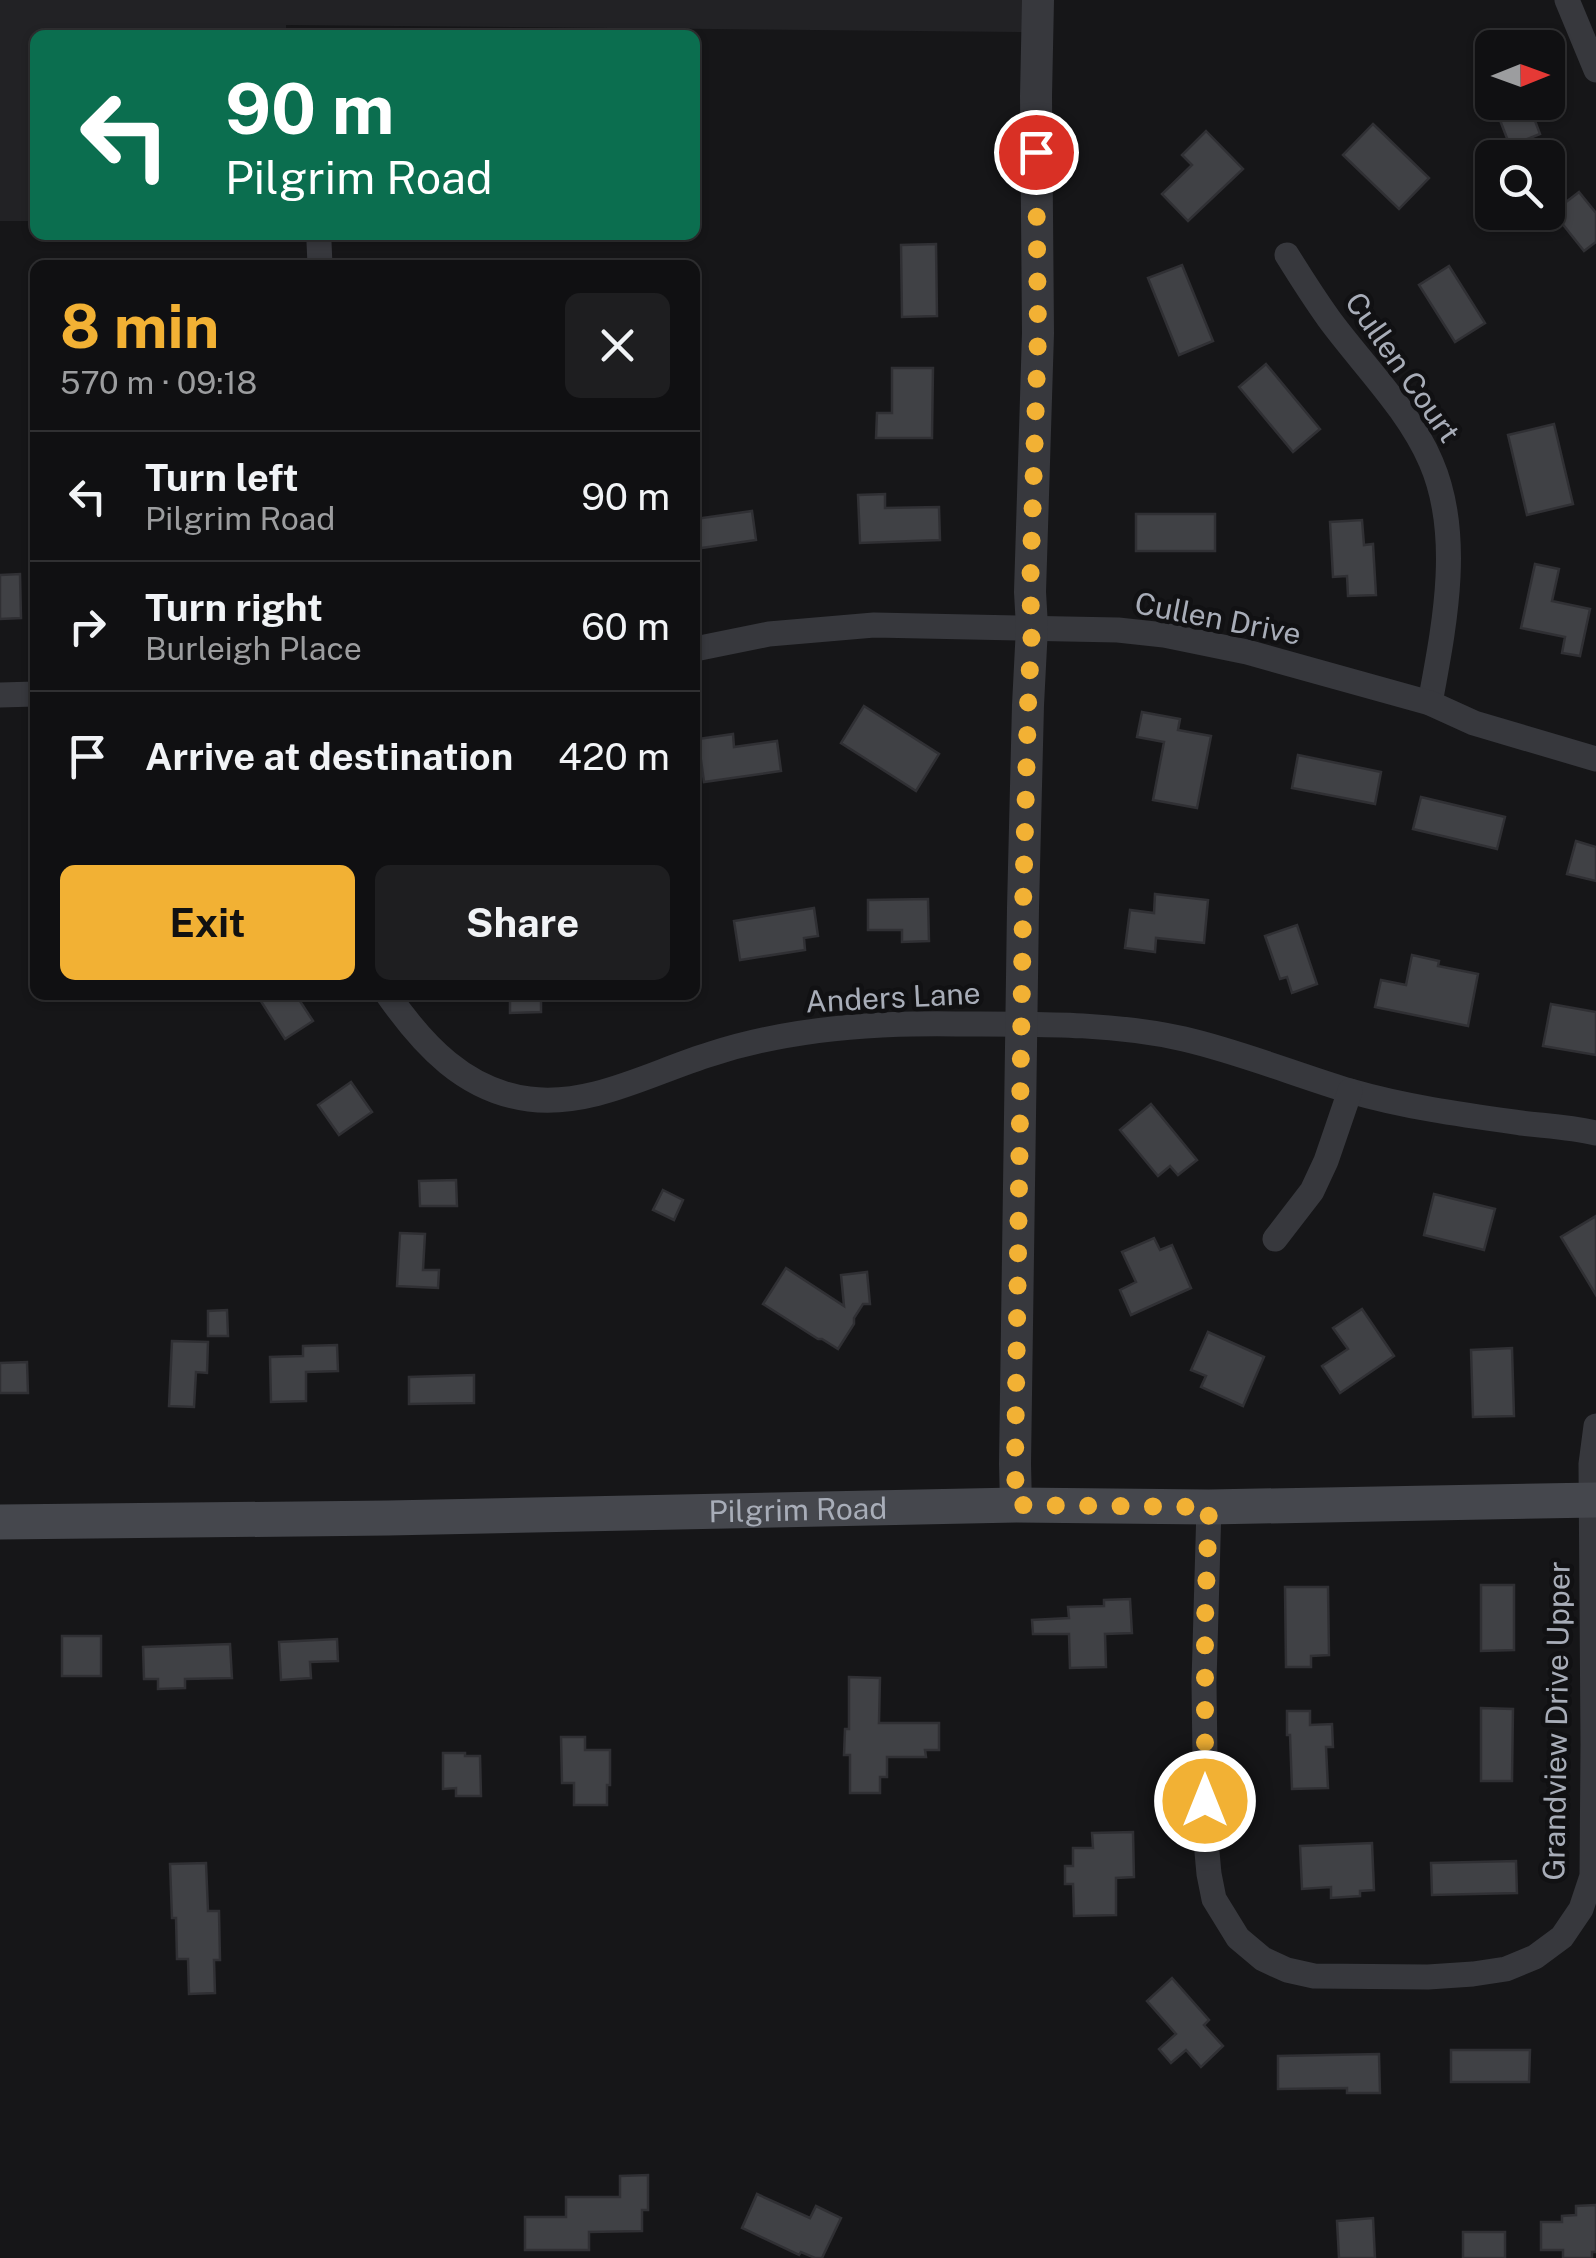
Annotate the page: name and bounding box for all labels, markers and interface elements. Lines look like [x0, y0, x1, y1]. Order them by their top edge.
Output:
north arrow [1475, 30, 1565, 120]
map controls [1475, 30, 1565, 230]
text: 90 m [225, 67, 395, 150]
icon: left [60, 70, 190, 200]
pin [994, 110, 1079, 195]
icon: arrive [1009, 125, 1064, 180]
button: search [1475, 140, 1565, 230]
text: Pilgrim Road [225, 151, 493, 204]
street label: Cullen Court [1338, 285, 1468, 449]
text: 8 min [60, 291, 219, 362]
button: close [565, 293, 670, 398]
text: 570 m · 09:18 [60, 364, 257, 401]
text: Turn left [145, 455, 299, 500]
icon: left [60, 469, 115, 524]
text: 90 m [581, 474, 670, 519]
text: Pilgrim Road [145, 500, 335, 537]
street label: Cullen Drive [1132, 584, 1304, 652]
text: Turn right [145, 585, 323, 630]
icon: right [60, 599, 115, 654]
text: 60 m [581, 604, 670, 649]
text: Burleigh Place [145, 630, 362, 667]
icon: arrive [60, 729, 115, 784]
text: Arrive at destination [145, 734, 513, 779]
text: 420 m [558, 734, 670, 779]
button: Exit [60, 865, 355, 980]
button: Share [375, 865, 670, 980]
street label: Anders Lane [805, 974, 981, 1020]
street label: Pilgrim Road [708, 1490, 888, 1529]
street label: Grandview Drive Upper [1535, 1561, 1577, 1881]
position arrow [1153, 1749, 1257, 1853]

